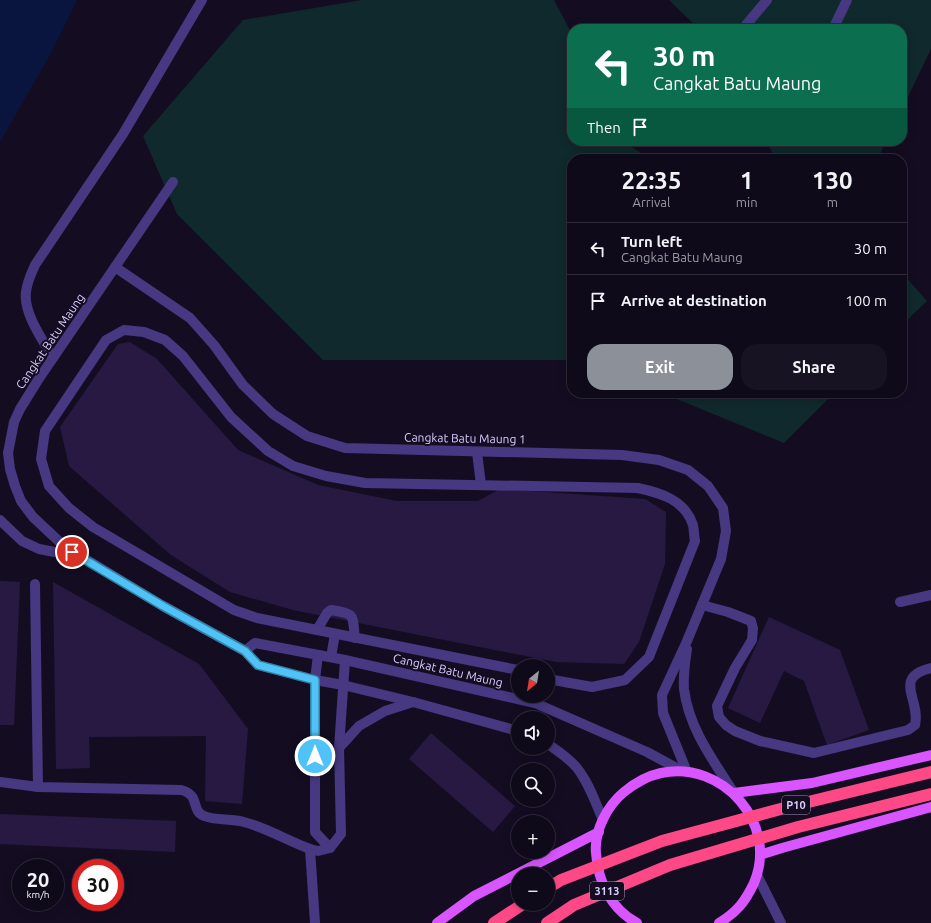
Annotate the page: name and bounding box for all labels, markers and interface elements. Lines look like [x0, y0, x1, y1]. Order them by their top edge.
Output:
icon: left [587, 40, 639, 92]
text: 30 m [653, 40, 715, 71]
text: Cangkat Batu Maung [653, 73, 821, 93]
icon: arrive [629, 116, 651, 138]
text: Then [587, 119, 621, 136]
text: 22:35 [621, 167, 681, 194]
text: 1 [740, 167, 753, 194]
text: 130 [812, 167, 853, 194]
text: Arrival [632, 195, 670, 209]
text: min [736, 195, 758, 209]
text: m [827, 195, 838, 209]
text: Turn left [621, 233, 682, 250]
icon: left [587, 238, 609, 260]
text: 30 m [854, 240, 887, 257]
text: Cangkat Batu Maung [621, 250, 743, 264]
icon: arrive [587, 290, 609, 312]
street label: Cangkat Batu Maung [13, 291, 87, 391]
text: Arrive at destination [621, 292, 767, 309]
text: 100 m [845, 292, 887, 309]
button: Exit [587, 344, 733, 390]
button: Share [741, 344, 887, 390]
street label: Cangkat Batu Maung 1 [404, 430, 526, 446]
pin [55, 535, 89, 569]
icon: arrive [61, 541, 83, 563]
street label: Cangkat Batu Maung [392, 651, 504, 689]
north arrow [511, 659, 555, 703]
map controls [511, 659, 555, 911]
button: sound [511, 711, 555, 755]
position arrow [294, 735, 336, 777]
button: search [511, 763, 555, 807]
road number: P10 [782, 796, 810, 814]
button: + [511, 815, 555, 859]
speed limit sign: 30 [72, 859, 124, 911]
button: − [511, 867, 555, 911]
text: 20 [27, 868, 49, 891]
road number: 3113 [590, 882, 624, 900]
text: km/h [26, 889, 50, 900]

